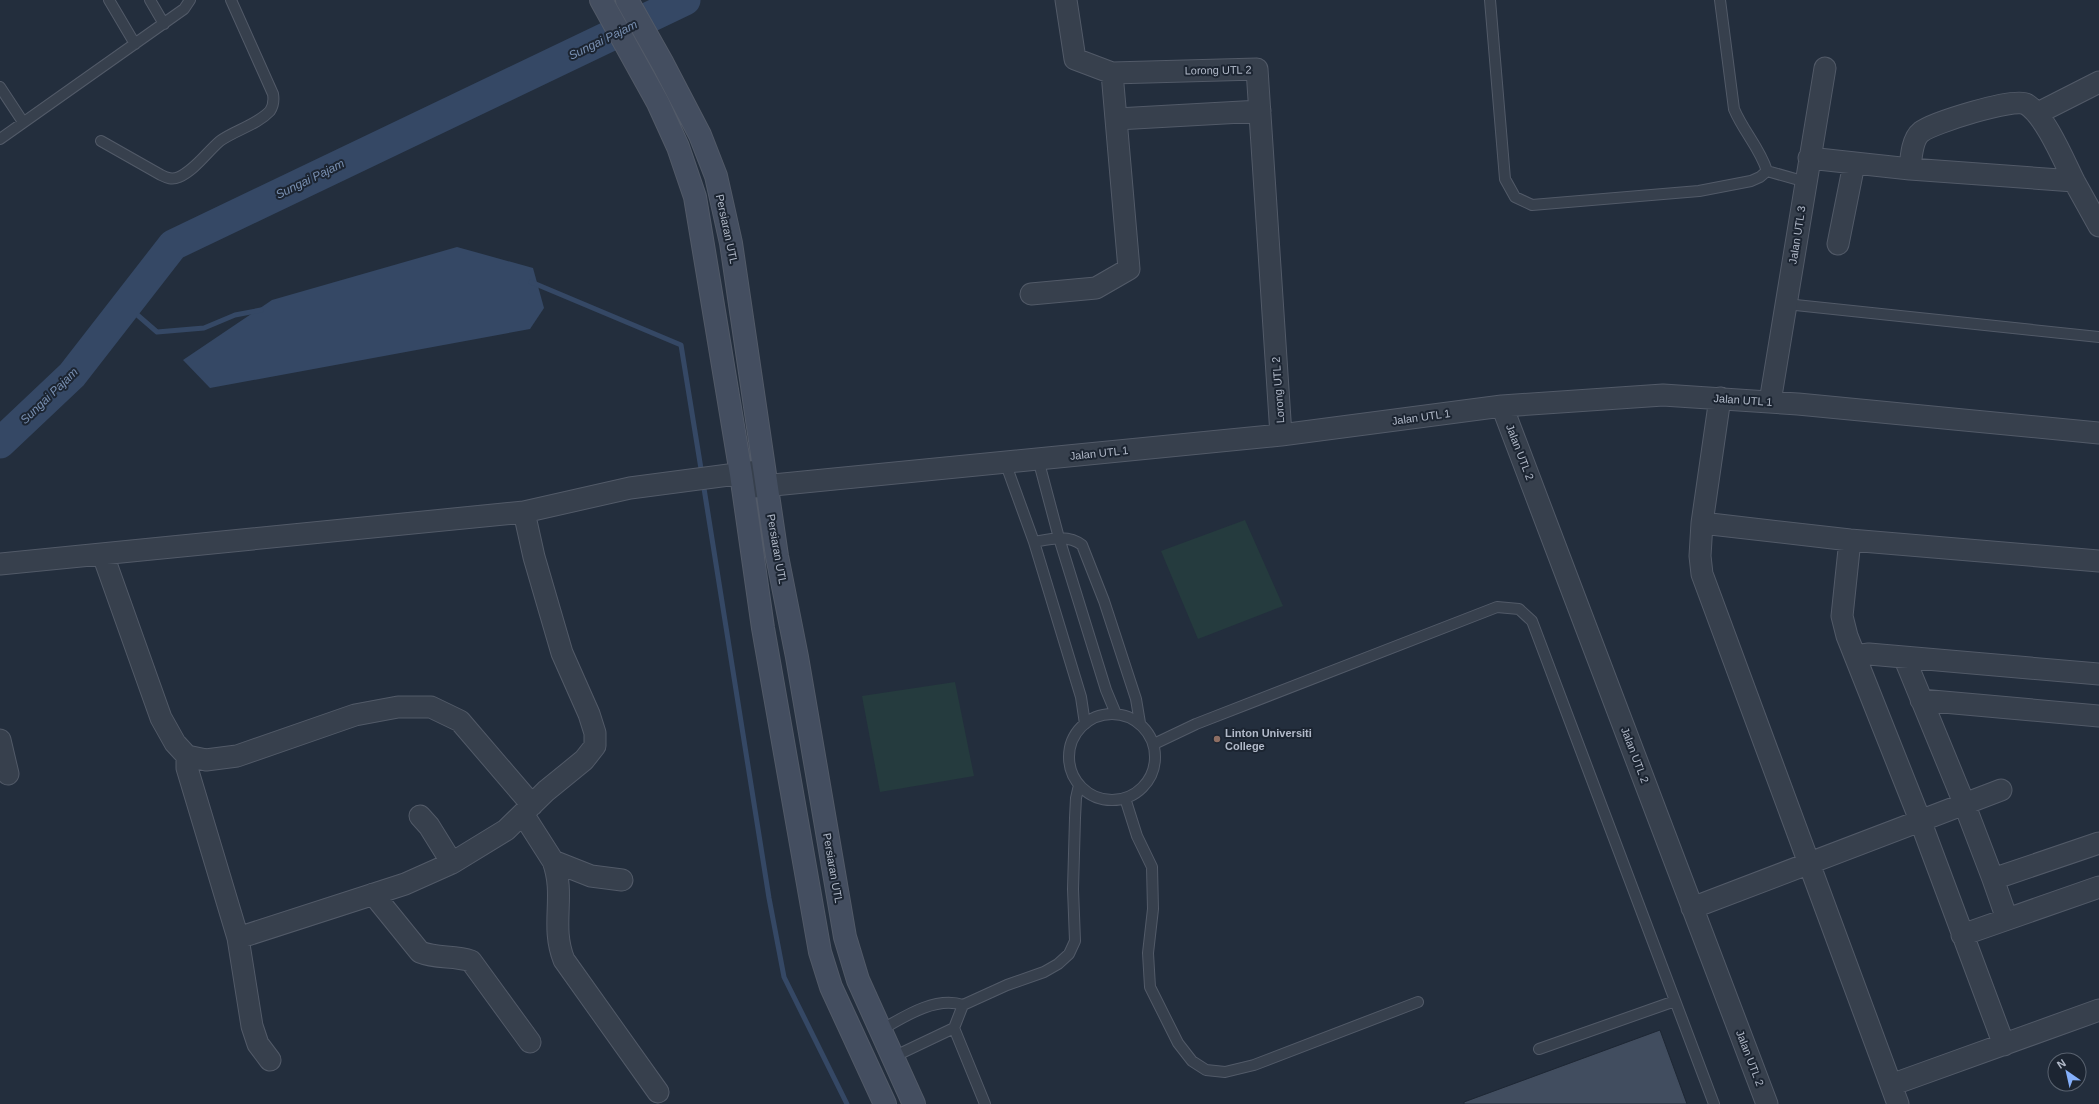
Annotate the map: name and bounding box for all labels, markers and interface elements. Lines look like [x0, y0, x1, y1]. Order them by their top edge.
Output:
water label: Sungai Pajam [566, 17, 640, 63]
street label: Lorong UTL 2 [1184, 63, 1252, 77]
water label: Sungai Pajam [273, 156, 347, 202]
street label: Persiaran UTL [714, 193, 740, 265]
street label: Jalan UTL 3 [1786, 205, 1808, 265]
street label: Lorong UTL 2 [1270, 356, 1286, 424]
water label: Sungai Pajam [17, 365, 81, 427]
street label: Jalan UTL 1 [1713, 392, 1773, 408]
street label: Jalan UTL 1 [1391, 407, 1451, 427]
street label: Jalan UTL 2 [1504, 422, 1536, 482]
street label: Jalan UTL 1 [1069, 444, 1129, 462]
street label: Persiaran UTL [765, 513, 789, 585]
street label: Jalan UTL 2 [1619, 725, 1651, 785]
place label: Linton Universiti College [1225, 727, 1312, 752]
marker: Linton Universiti College [1212, 734, 1222, 744]
street label: Persiaran UTL [821, 832, 845, 904]
street label: Jalan UTL 2 [1734, 1028, 1766, 1088]
north arrow [2047, 1052, 2087, 1092]
text: N [2055, 1056, 2068, 1071]

